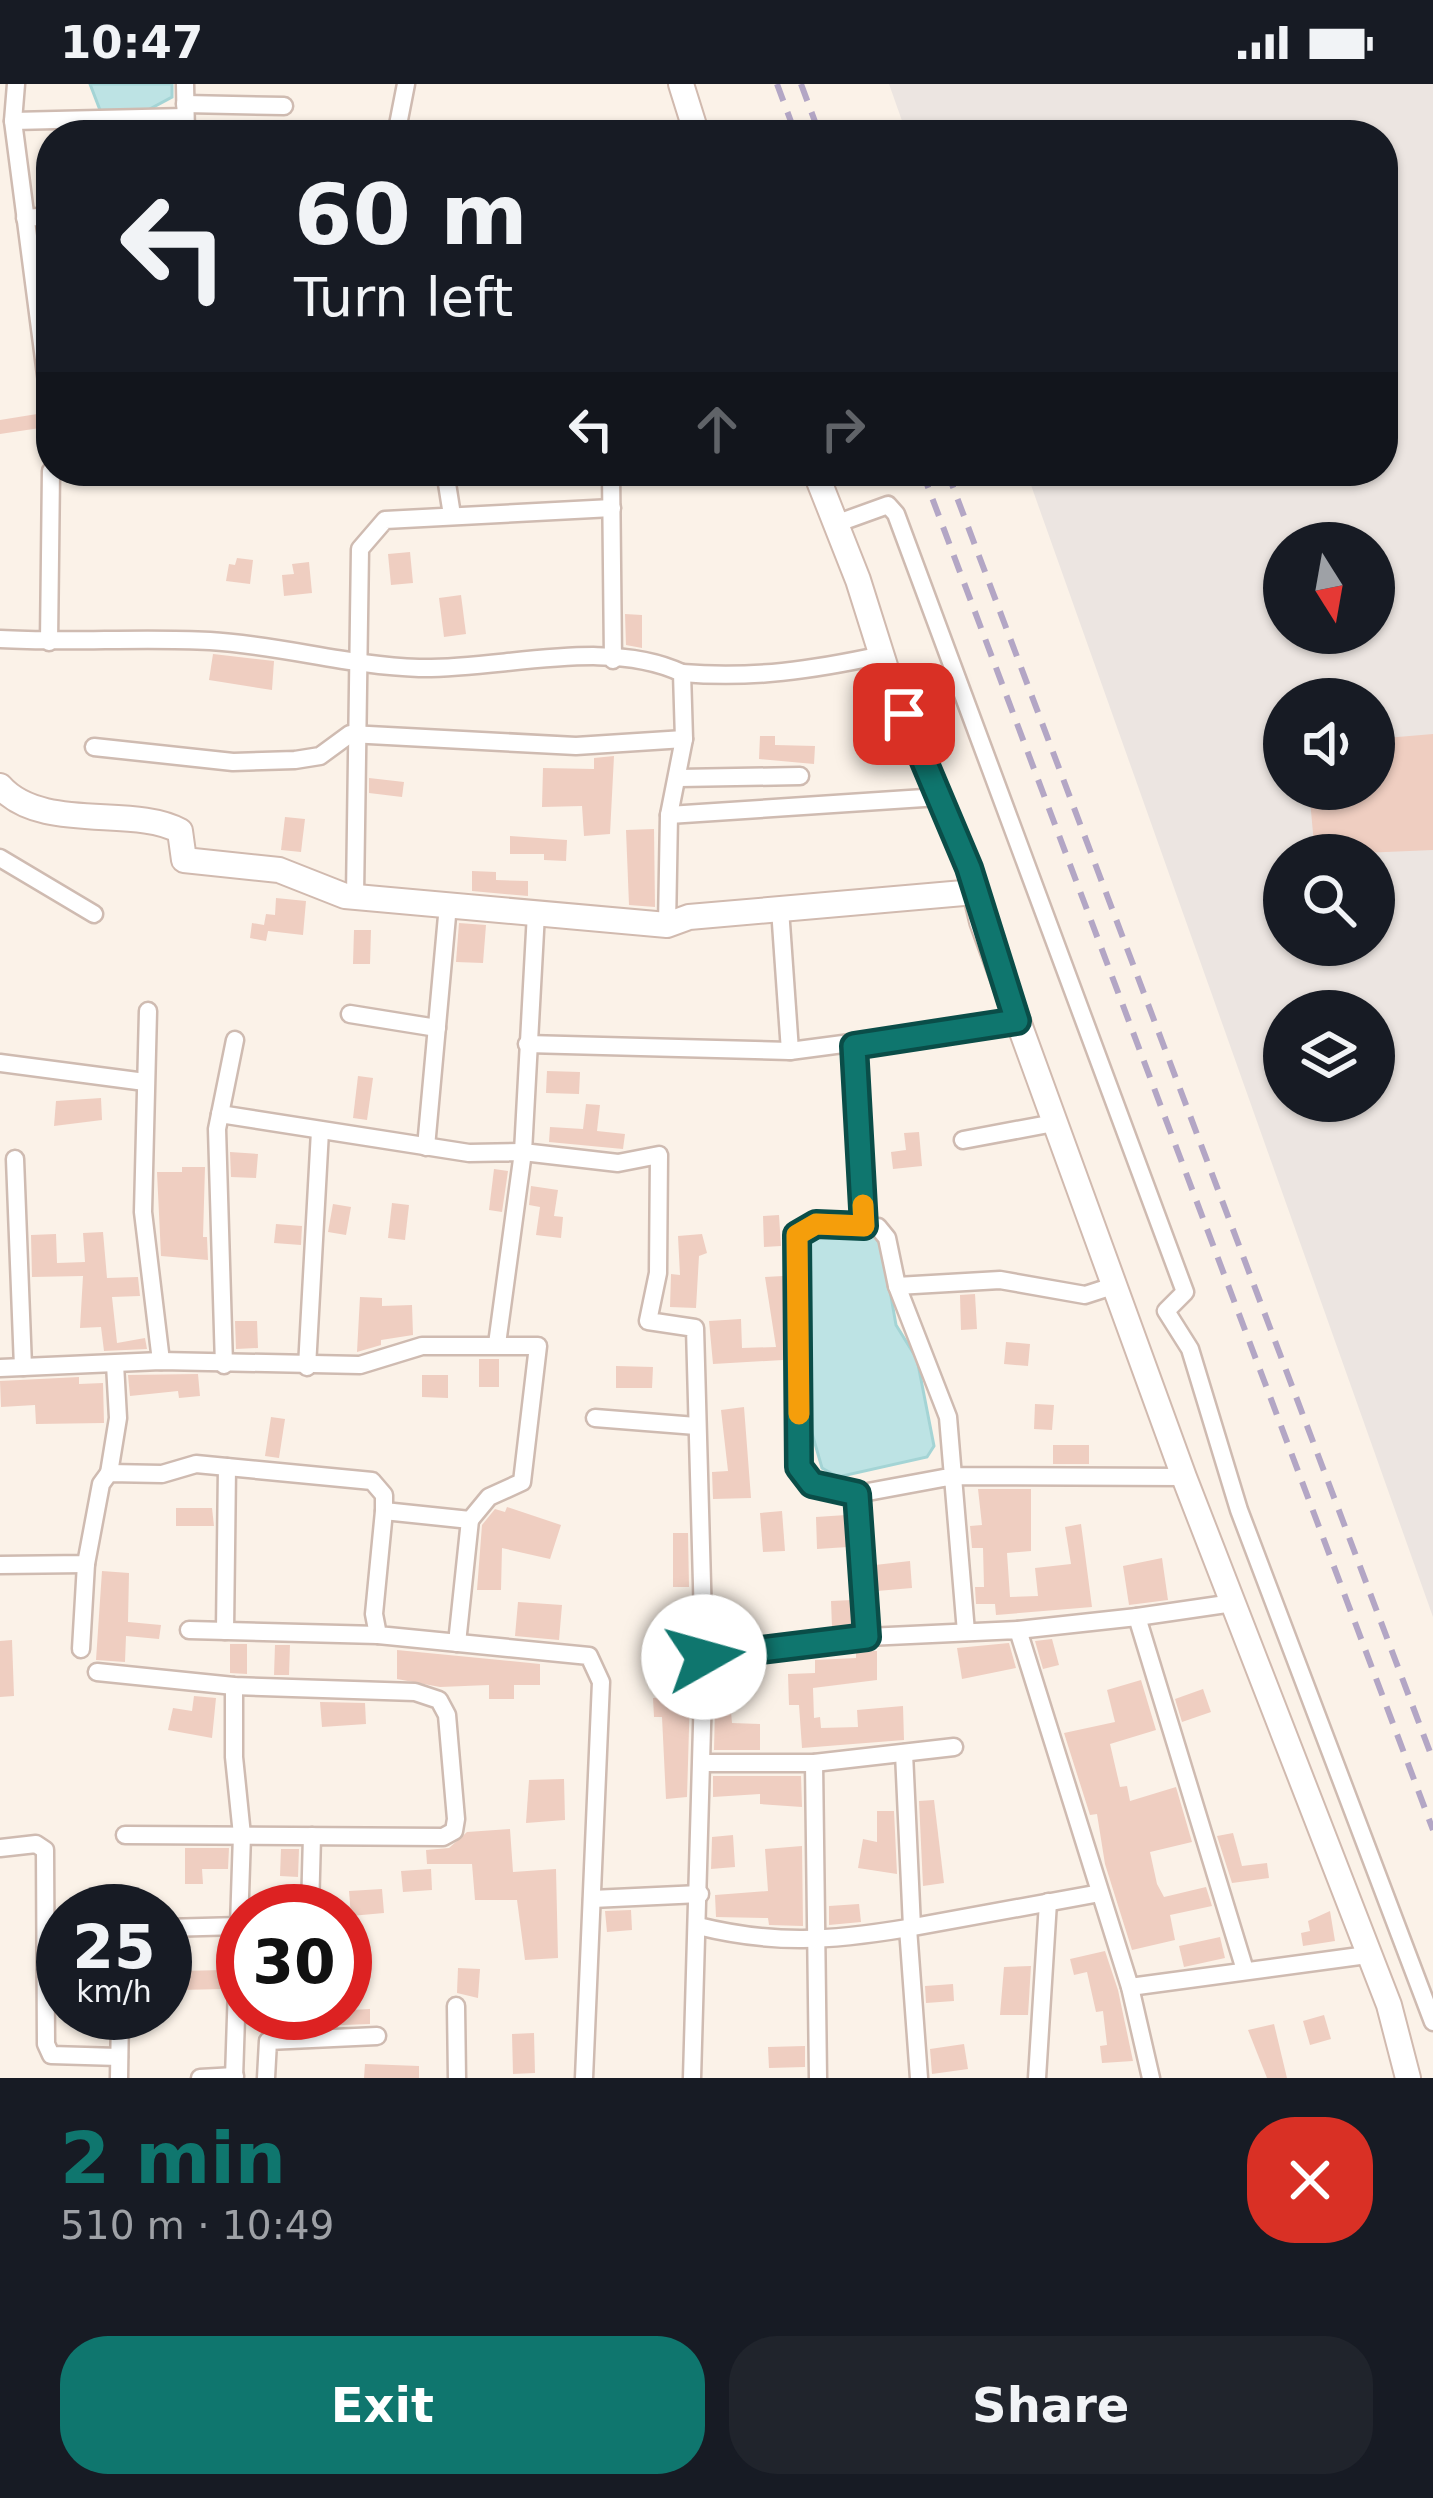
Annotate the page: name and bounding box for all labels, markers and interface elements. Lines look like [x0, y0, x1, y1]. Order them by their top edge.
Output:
text: 10:47 [60, 16, 203, 69]
text: 60 m [294, 166, 528, 264]
icon: left [96, 168, 252, 324]
text: Turn left [294, 266, 513, 329]
icon: left [558, 396, 624, 462]
icon: ahead [684, 396, 750, 462]
icon: right [810, 396, 876, 462]
north arrow [1263, 522, 1395, 654]
map controls [1263, 522, 1395, 1122]
pin [853, 663, 955, 765]
button: sound [1263, 678, 1395, 810]
icon: arrive [871, 681, 937, 747]
button: search [1263, 834, 1395, 966]
button: layers [1263, 990, 1395, 1122]
position arrow [641, 1594, 767, 1720]
speed limit sign: 30 [216, 1884, 372, 2040]
text: 25 [72, 1912, 156, 1982]
text: km/h [76, 1974, 152, 2009]
text: 2 min [60, 2116, 286, 2200]
button: close [1247, 2117, 1373, 2243]
text: 510 m · 10:49 [60, 2203, 334, 2248]
button: Exit [60, 2336, 705, 2474]
button: Share [729, 2336, 1373, 2474]

